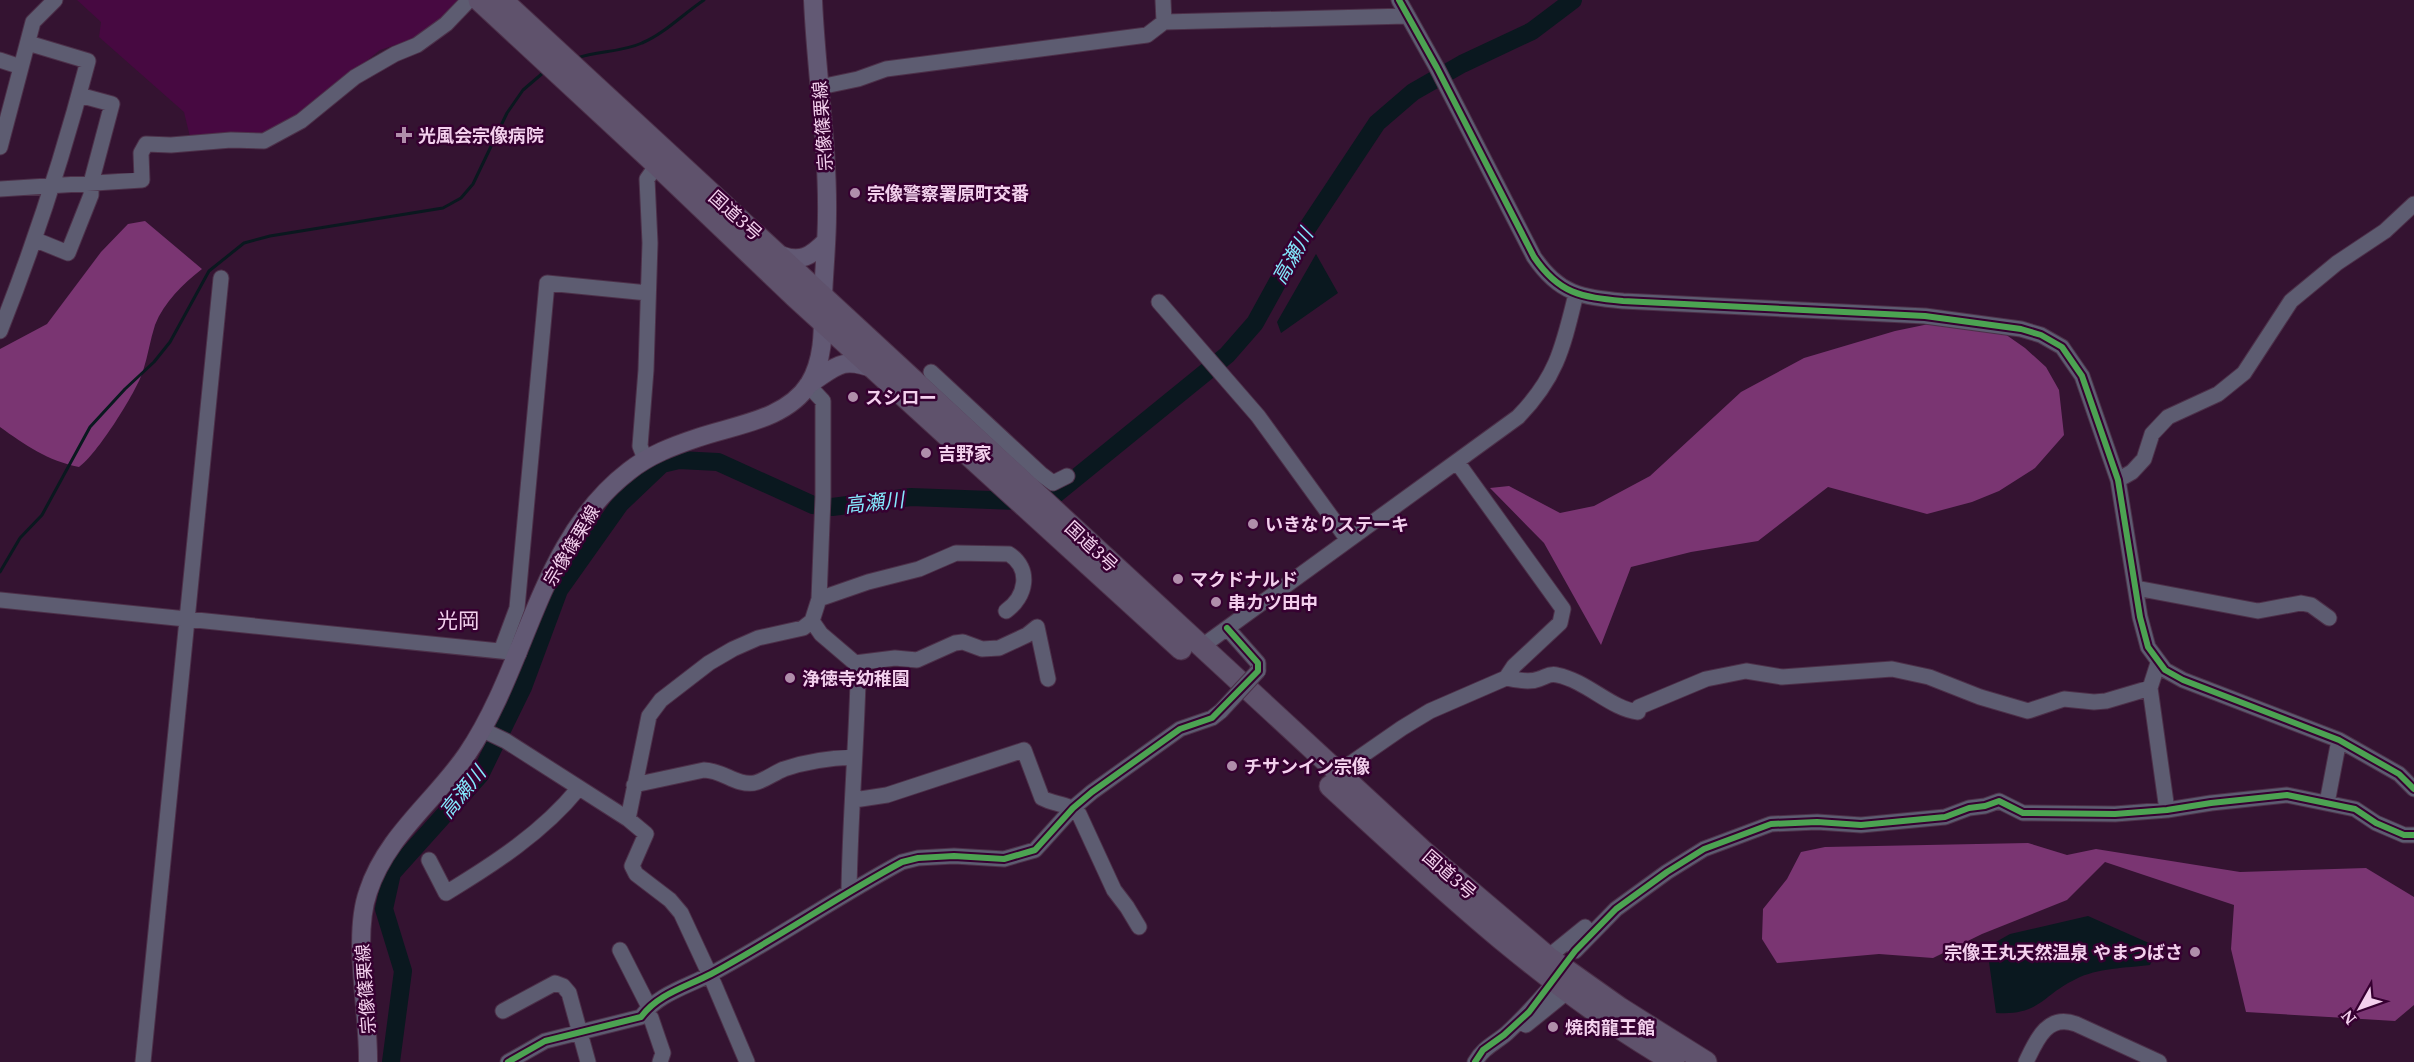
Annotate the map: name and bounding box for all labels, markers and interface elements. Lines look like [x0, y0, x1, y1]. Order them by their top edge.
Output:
street label: 宗像篠栗線 [807, 80, 837, 172]
place label: 光風会宗像病院 [418, 123, 544, 147]
marker: 光風会宗像病院 [395, 126, 413, 144]
place label: 宗像警察署原町交番 [867, 181, 1029, 205]
street label: 国道3号 [704, 185, 768, 245]
marker: 宗像警察署原町交番 [848, 186, 862, 200]
water label: 高瀬川 [1265, 222, 1320, 289]
place label: スシロー [865, 385, 937, 409]
marker: スシロー [846, 390, 860, 404]
place label: 吉野家 [938, 441, 992, 465]
marker: 吉野家 [919, 446, 933, 460]
water label: 高瀬川 [843, 485, 907, 519]
street label: 宗像篠栗線 [538, 500, 604, 590]
place label: いきなりステーキ [1265, 512, 1409, 536]
street label: 国道3号 [1060, 515, 1124, 577]
marker: いきなりステーキ [1246, 517, 1260, 531]
place label: マクドナルド [1190, 567, 1298, 591]
marker: マクドナルド [1171, 572, 1185, 586]
place label: 串カツ田中 [1228, 590, 1318, 614]
marker: 串カツ田中 [1209, 595, 1223, 609]
district label: 光岡 [437, 606, 479, 634]
place label: 浄徳寺幼稚園 [802, 666, 910, 690]
marker: 浄徳寺幼稚園 [783, 671, 797, 685]
place label: チサンイン宗像 [1244, 754, 1370, 778]
water label: 高瀬川 [433, 759, 493, 824]
marker: チサンイン宗像 [1225, 759, 1239, 773]
street label: 国道3号 [1418, 844, 1482, 904]
place label: 宗像王丸天然温泉 やまつばさ [1944, 940, 2183, 964]
street label: 宗像篠栗線 [350, 943, 380, 1035]
marker: 宗像王丸天然温泉 やまつばさ [2188, 945, 2202, 959]
north arrow [2330, 978, 2390, 1038]
text: N [2336, 1005, 2361, 1030]
place label: 焼肉龍王館 [1565, 1015, 1655, 1039]
marker: 焼肉龍王館 [1546, 1020, 1560, 1034]

